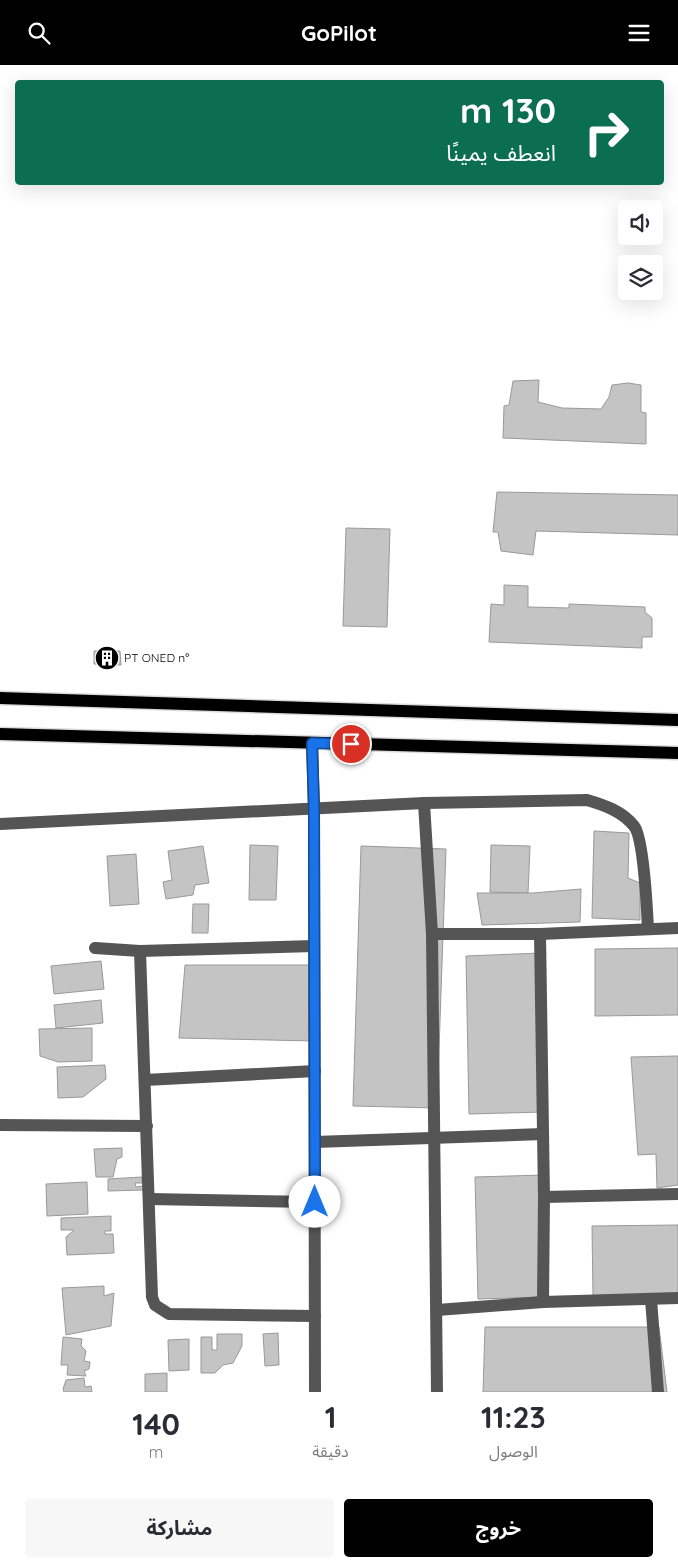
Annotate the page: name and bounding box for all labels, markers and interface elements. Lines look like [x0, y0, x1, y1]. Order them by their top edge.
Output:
icon: search [25, 19, 53, 47]
text: GoPilot [301, 19, 377, 47]
icon: menu [625, 19, 653, 47]
text: 130 m [460, 88, 556, 132]
icon: right [574, 100, 639, 165]
text: انعطف يمينًا [446, 139, 556, 167]
map controls [618, 200, 663, 300]
button: sound [618, 200, 663, 245]
button: layers [618, 255, 663, 300]
building icon: PT ONED n° [94, 645, 120, 671]
place label: PT ONED n° [124, 650, 189, 665]
pin [330, 723, 372, 765]
icon: arrive [337, 730, 365, 758]
position arrow [288, 1175, 340, 1227]
text: 1 [325, 1398, 336, 1436]
text: 11:23 [481, 1398, 546, 1436]
text: 140 [132, 1405, 180, 1443]
text: دقيقة [312, 1441, 349, 1461]
text: الوصول [489, 1441, 538, 1461]
text: m [149, 1442, 163, 1462]
button: مشاركة [25, 1499, 334, 1557]
button: خروج [344, 1499, 653, 1557]

